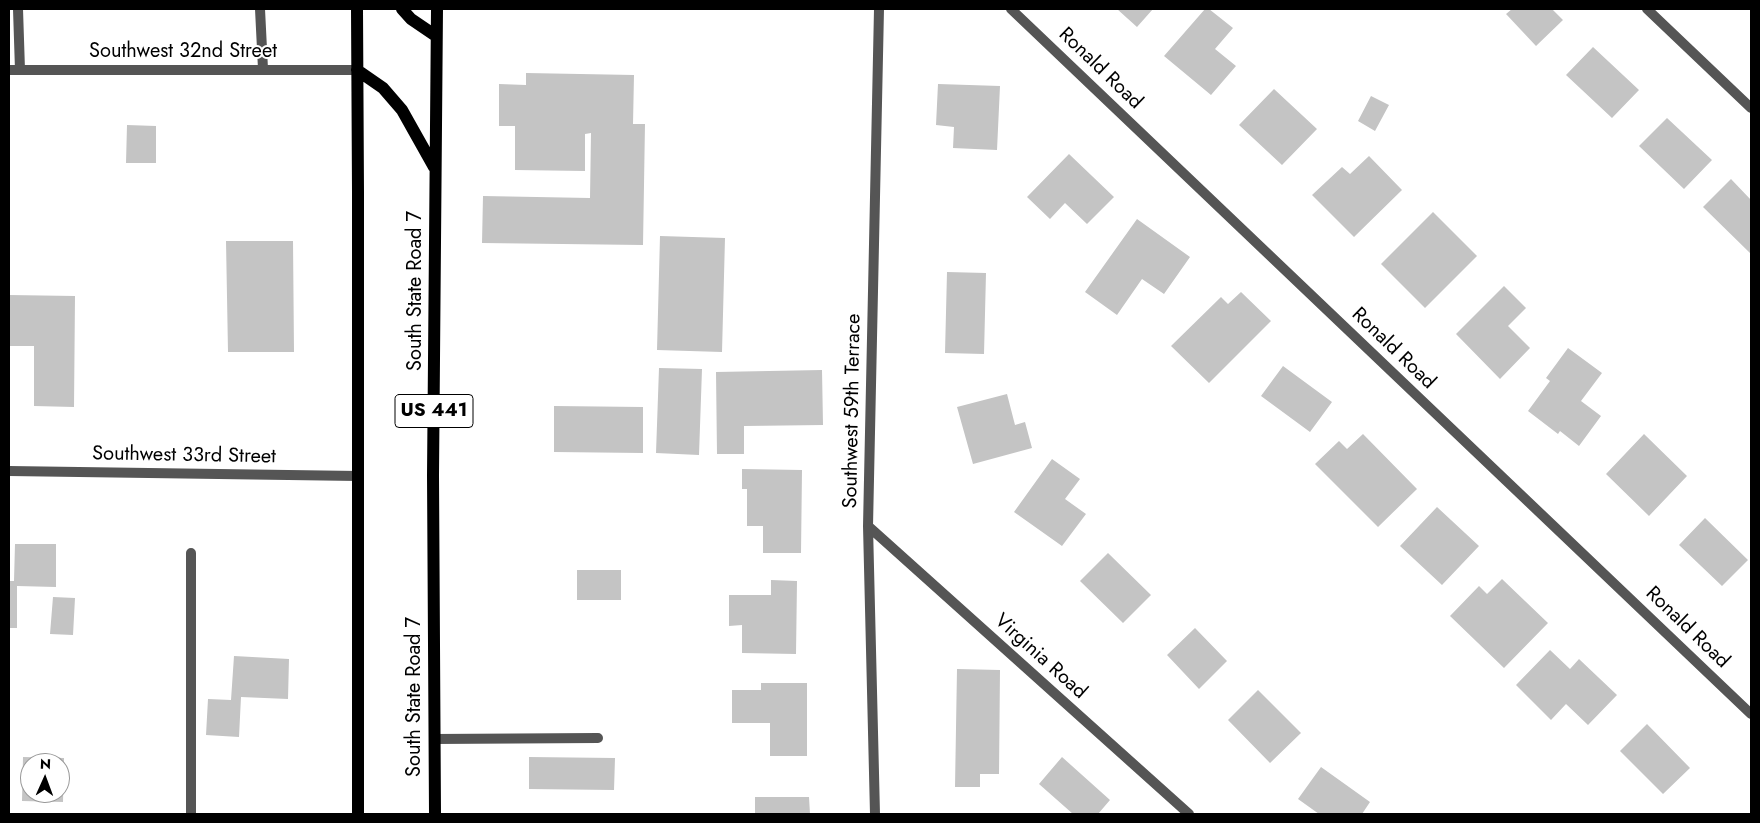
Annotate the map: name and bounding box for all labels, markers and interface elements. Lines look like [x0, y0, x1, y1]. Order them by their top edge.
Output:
street label: Ronald Road [1053, 23, 1147, 115]
street label: Southwest 32nd Street [89, 40, 277, 64]
street label: South State Road 7 [404, 211, 428, 371]
street label: Ronald Road [1346, 303, 1440, 395]
street label: Southwest 59th Terrace [839, 313, 867, 509]
road number: US 441 [395, 394, 473, 428]
street label: Southwest 33rd Street [92, 442, 276, 470]
street label: Ronald Road [1640, 582, 1734, 674]
street label: Virginia Road [989, 609, 1091, 705]
street label: South State Road 7 [403, 617, 427, 777]
north arrow [20, 753, 70, 803]
text: N [40, 754, 51, 774]

